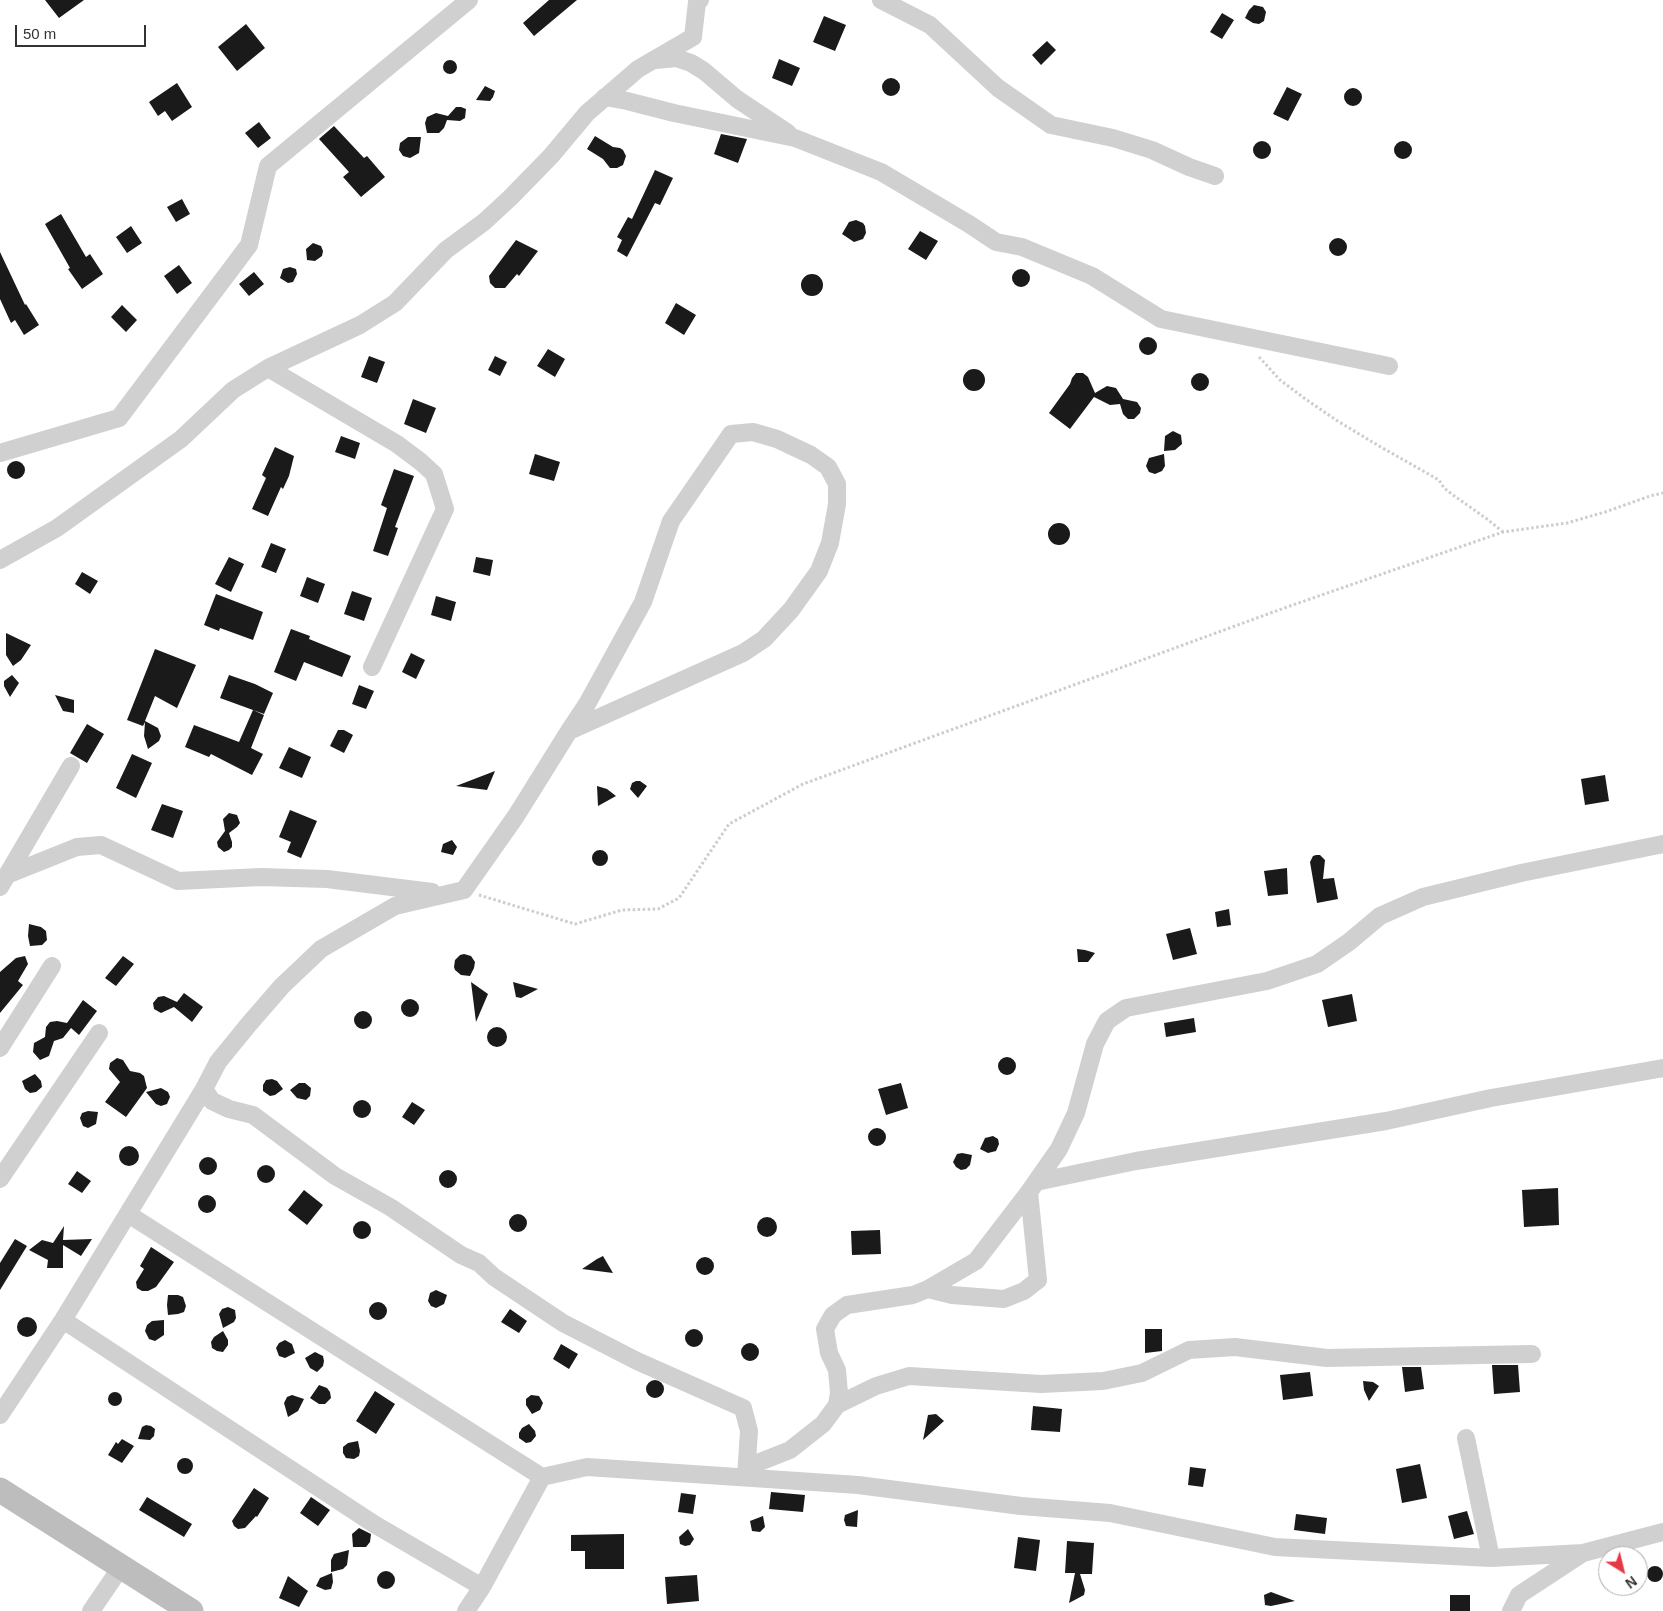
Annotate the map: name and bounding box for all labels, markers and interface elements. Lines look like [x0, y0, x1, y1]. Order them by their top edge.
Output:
scale bar [18, 15, 149, 47]
text: 50 m [23, 25, 56, 42]
north arrow [1598, 1546, 1648, 1596]
text: N [1622, 1573, 1640, 1592]

